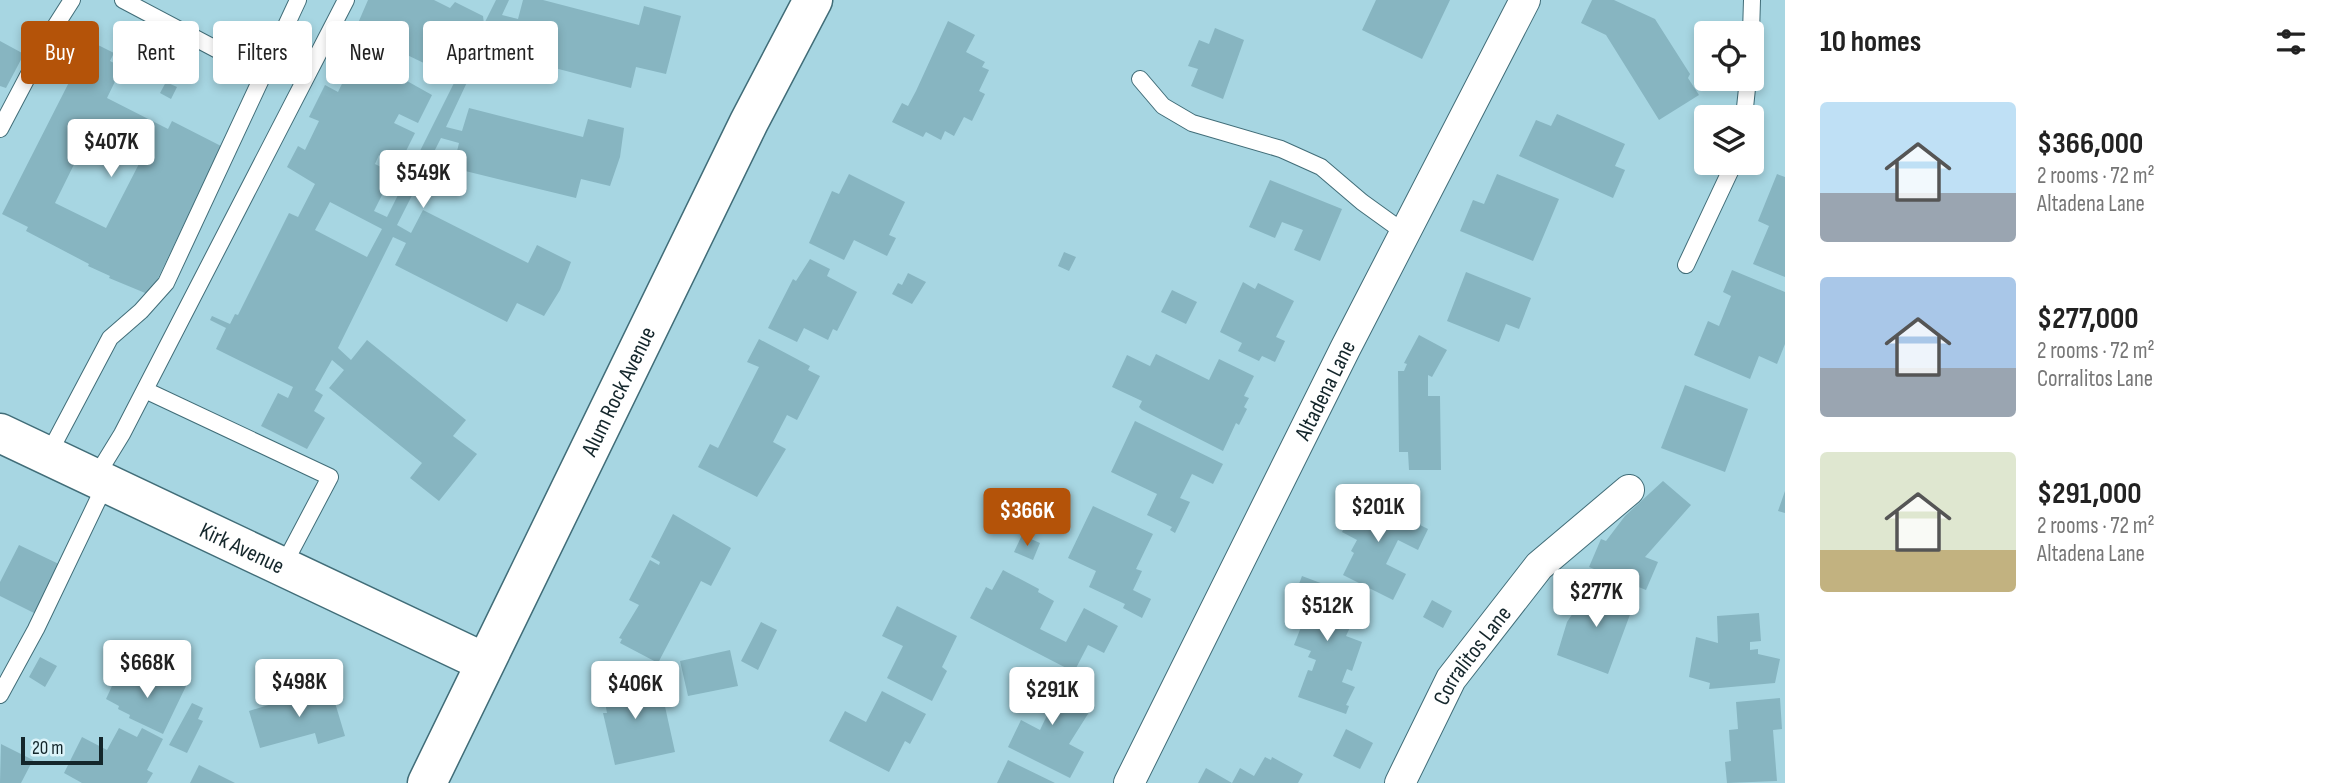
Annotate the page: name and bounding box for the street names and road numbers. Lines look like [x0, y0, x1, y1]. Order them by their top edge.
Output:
street label: Alum Rock Avenue [575, 322, 662, 462]
street label: Altadena Lane [1288, 336, 1362, 446]
street label: Kirk Avenue [195, 517, 289, 580]
street label: Corralitos Lane [1428, 601, 1518, 710]

